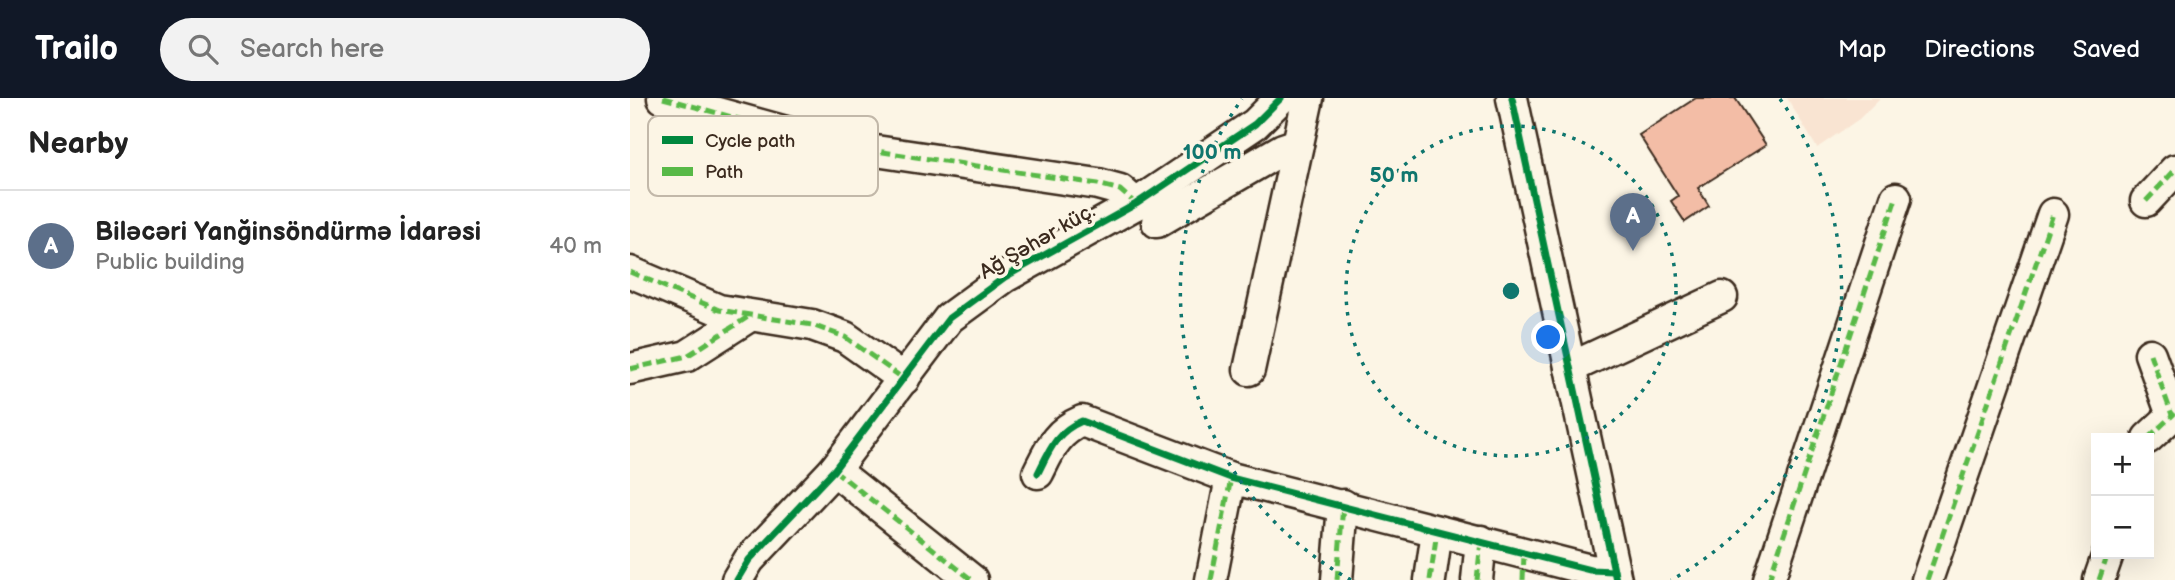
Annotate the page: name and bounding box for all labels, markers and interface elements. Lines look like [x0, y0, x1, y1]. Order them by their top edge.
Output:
search box [160, 18, 650, 81]
text: Trailo [35, 29, 118, 69]
icon: search [184, 30, 222, 68]
text: Search here [240, 34, 384, 65]
text: Map [1838, 35, 1886, 64]
text: Directions [1924, 35, 2035, 64]
text: Saved [2073, 35, 2140, 64]
legend [648, 116, 878, 196]
text: Nearby [28, 126, 128, 162]
text: Cycle path [705, 130, 795, 153]
text: 100 m [1183, 140, 1241, 165]
text: Path [705, 161, 743, 184]
text: 50 m [1370, 163, 1418, 188]
pin: A [1610, 193, 1656, 251]
street label: Ağ Şəhər küç. [975, 198, 1100, 285]
text: Biləcəri Yanğinsöndürmə İdarəsi [95, 217, 481, 248]
text: A [44, 232, 58, 260]
text: 40 m [549, 232, 602, 260]
text: Public building [95, 248, 245, 276]
centre of rings [1499, 279, 1523, 303]
your location [1531, 320, 1565, 354]
map controls [2091, 433, 2154, 559]
button: + [2091, 433, 2154, 496]
button: − [2091, 496, 2154, 559]

